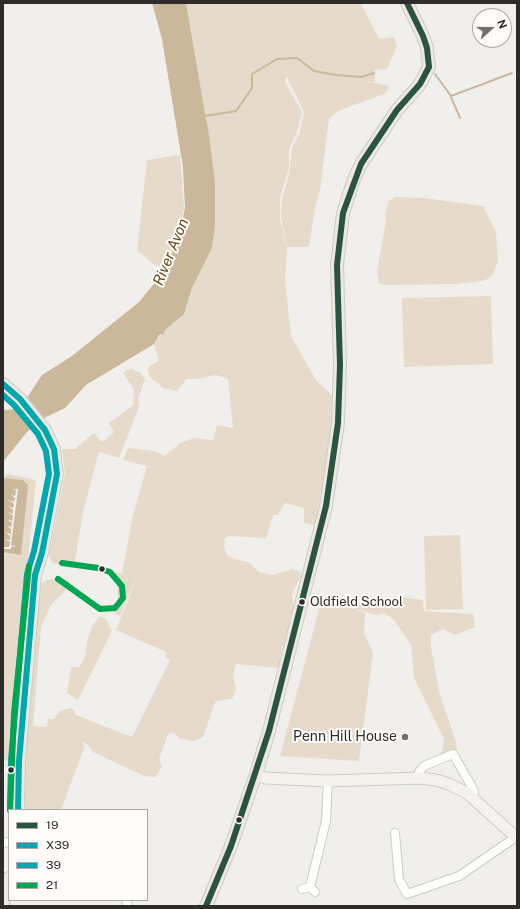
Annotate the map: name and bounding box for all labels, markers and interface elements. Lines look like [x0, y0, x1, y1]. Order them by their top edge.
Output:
north arrow [472, 8, 512, 48]
text: N [495, 18, 509, 30]
water label: River Avon [149, 216, 193, 288]
unlabelled marker [97, 564, 107, 574]
place label: Oldfield School [310, 594, 403, 610]
marker: Oldfield School [297, 597, 307, 607]
place label: Penn Hill House [293, 729, 397, 745]
marker: Penn Hill House [400, 732, 410, 742]
unlabelled marker [6, 765, 16, 775]
legend [8, 809, 148, 901]
unlabelled marker [234, 815, 244, 825]
text: 19 [46, 818, 58, 832]
text: X39 [46, 838, 69, 852]
text: 39 [46, 858, 61, 872]
text: 21 [46, 878, 58, 892]

